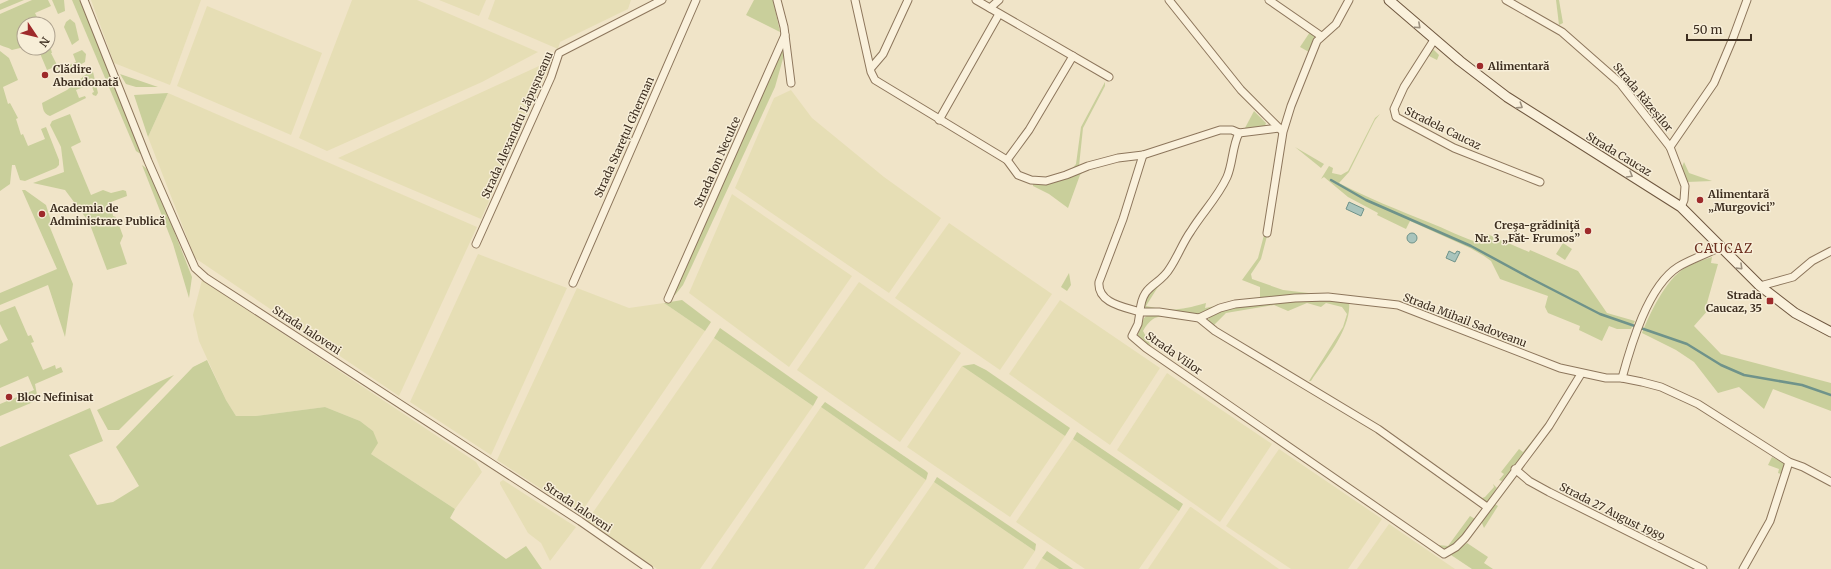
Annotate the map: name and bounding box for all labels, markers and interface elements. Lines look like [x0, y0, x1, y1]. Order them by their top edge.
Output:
north arrow [16, 16, 56, 56]
scale bar [1687, 16, 1751, 42]
one-way arrow [1413, 21, 1421, 28]
text: 50 m [1693, 22, 1722, 37]
text: N [36, 34, 52, 50]
street label: Strada Alexandru Lăpușneanu [478, 49, 556, 201]
place label: Alimentară [1487, 59, 1549, 73]
street label: Strada Răzeșilor [1610, 60, 1676, 134]
marker: Alimentară [1475, 61, 1485, 71]
place label: Clădire Abandonată [52, 62, 119, 89]
marker: Clădire Abandonată [40, 70, 50, 80]
street label: Strada Starețul Gherman [591, 74, 657, 200]
one-way arrow [1516, 101, 1523, 109]
street label: Stradela Caucaz [1403, 103, 1483, 153]
street label: Strada Ion Neculce [691, 114, 743, 210]
street label: Strada Caucaz [1584, 129, 1654, 179]
one-way arrow [1626, 170, 1633, 178]
place label: Alimentară „Murgovici” [1707, 187, 1775, 214]
marker: Alimentară „Murgovici” [1695, 195, 1705, 205]
place label: Academia de Administrare Publică [49, 201, 165, 228]
marker: Academia de Administrare Publică [37, 209, 47, 219]
place label: Creşa-grădiniţă Nr. 3 „Făt- Frumos” [1475, 218, 1580, 245]
marker: Creşa-grădiniţă Nr. 3 „Făt- Frumos” [1583, 226, 1593, 236]
district label: CAUCAZ [1694, 240, 1754, 257]
one-way arrow [1735, 262, 1743, 270]
place label: Strada Caucaz, 35 [1706, 288, 1762, 315]
street label: Strada Mihail Sadoveanu [1401, 290, 1529, 350]
marker: Strada Caucaz, 35 [1765, 296, 1775, 306]
street label: Strada Ialoveni [270, 303, 344, 358]
street label: Strada Viilor [1143, 328, 1205, 378]
place label: Bloc Nefinisat [17, 390, 94, 404]
marker: Bloc Nefinisat [4, 392, 14, 402]
street label: Strada Ialoveni [541, 479, 615, 535]
street label: Strada 27 August 1989 [1557, 479, 1667, 545]

